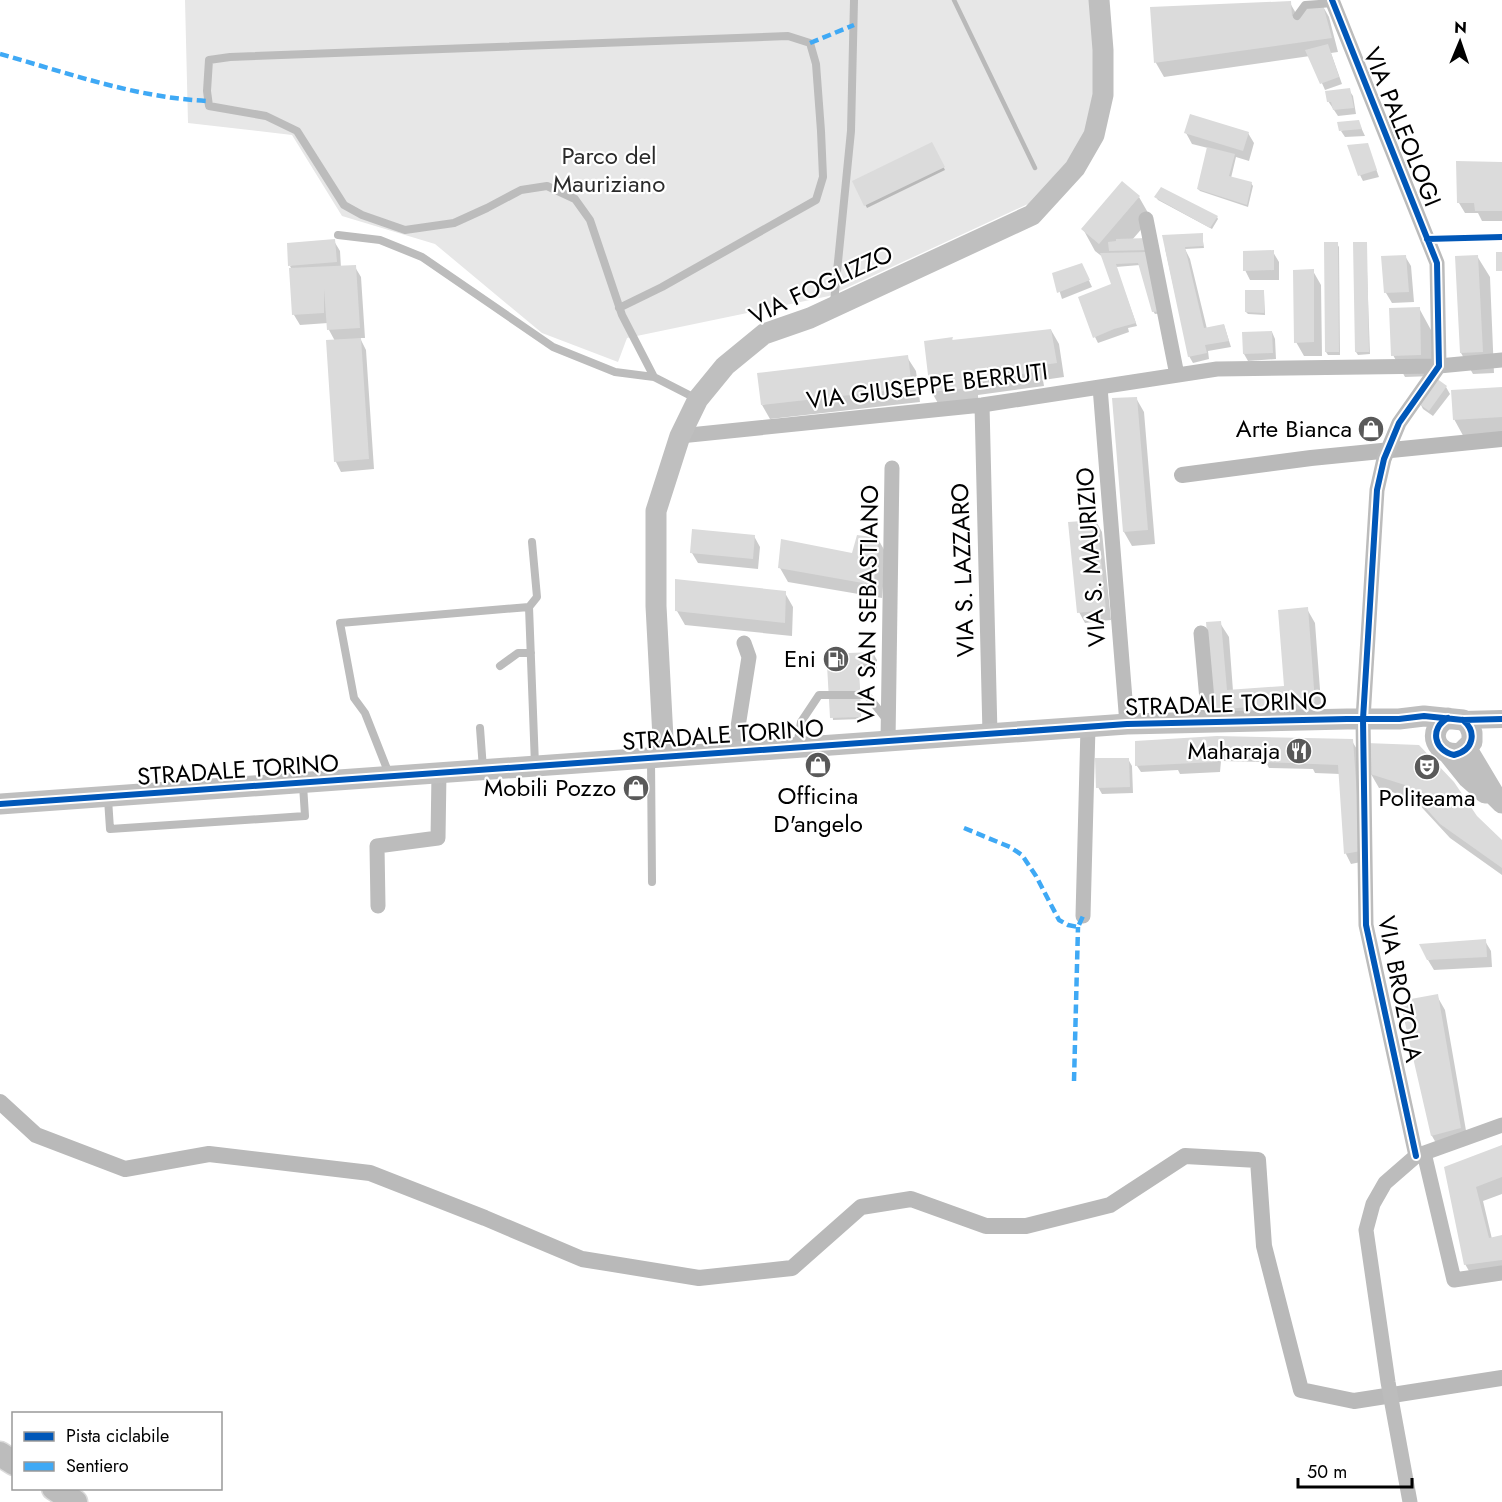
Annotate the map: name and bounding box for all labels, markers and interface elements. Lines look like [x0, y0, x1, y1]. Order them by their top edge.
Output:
north arrow [1430, 12, 1490, 72]
text: N [1454, 16, 1467, 39]
street label: VIA PALEOLOGI [1355, 42, 1450, 212]
park label: Parco del Mauriziano [553, 138, 665, 201]
street label: VIA FOGLIZZO [743, 236, 898, 333]
street label: VIA GIUSEPPE BERRUTI [804, 353, 1050, 418]
place label: Arte Bianca [1236, 411, 1352, 446]
shop icon: Arte Bianca [1356, 414, 1386, 444]
street label: VIA S. MAURIZIO [1067, 466, 1114, 648]
street label: VIA S. LAZZARO [942, 482, 983, 658]
street label: VIA SAN SEBASTIANO [848, 485, 887, 723]
place label: Eni [784, 641, 816, 676]
fuel station icon: Eni [821, 644, 851, 674]
street label: STRADALE TORINO [1124, 682, 1328, 725]
street label: STRADALE TORINO [621, 710, 825, 759]
place label: Maharaja [1188, 733, 1280, 768]
restaurant icon: Maharaja [1284, 736, 1314, 766]
street label: STRADALE TORINO [136, 745, 340, 794]
shop icon: Officina D'angelo [803, 750, 833, 780]
theatre icon: Politeama [1412, 752, 1442, 782]
place label: Mobili Pozzo [484, 770, 616, 805]
shop icon: Mobili Pozzo [621, 773, 651, 803]
place label: Officina D'angelo [773, 778, 863, 841]
place label: Politeama [1378, 780, 1476, 815]
street label: VIA BROZOLA [1369, 913, 1432, 1065]
legend [12, 1412, 222, 1490]
text: Pista ciclabile [66, 1423, 169, 1449]
scale bar [1298, 1451, 1412, 1489]
text: Sentiero [66, 1453, 129, 1479]
text: 50 m [1307, 1459, 1347, 1485]

